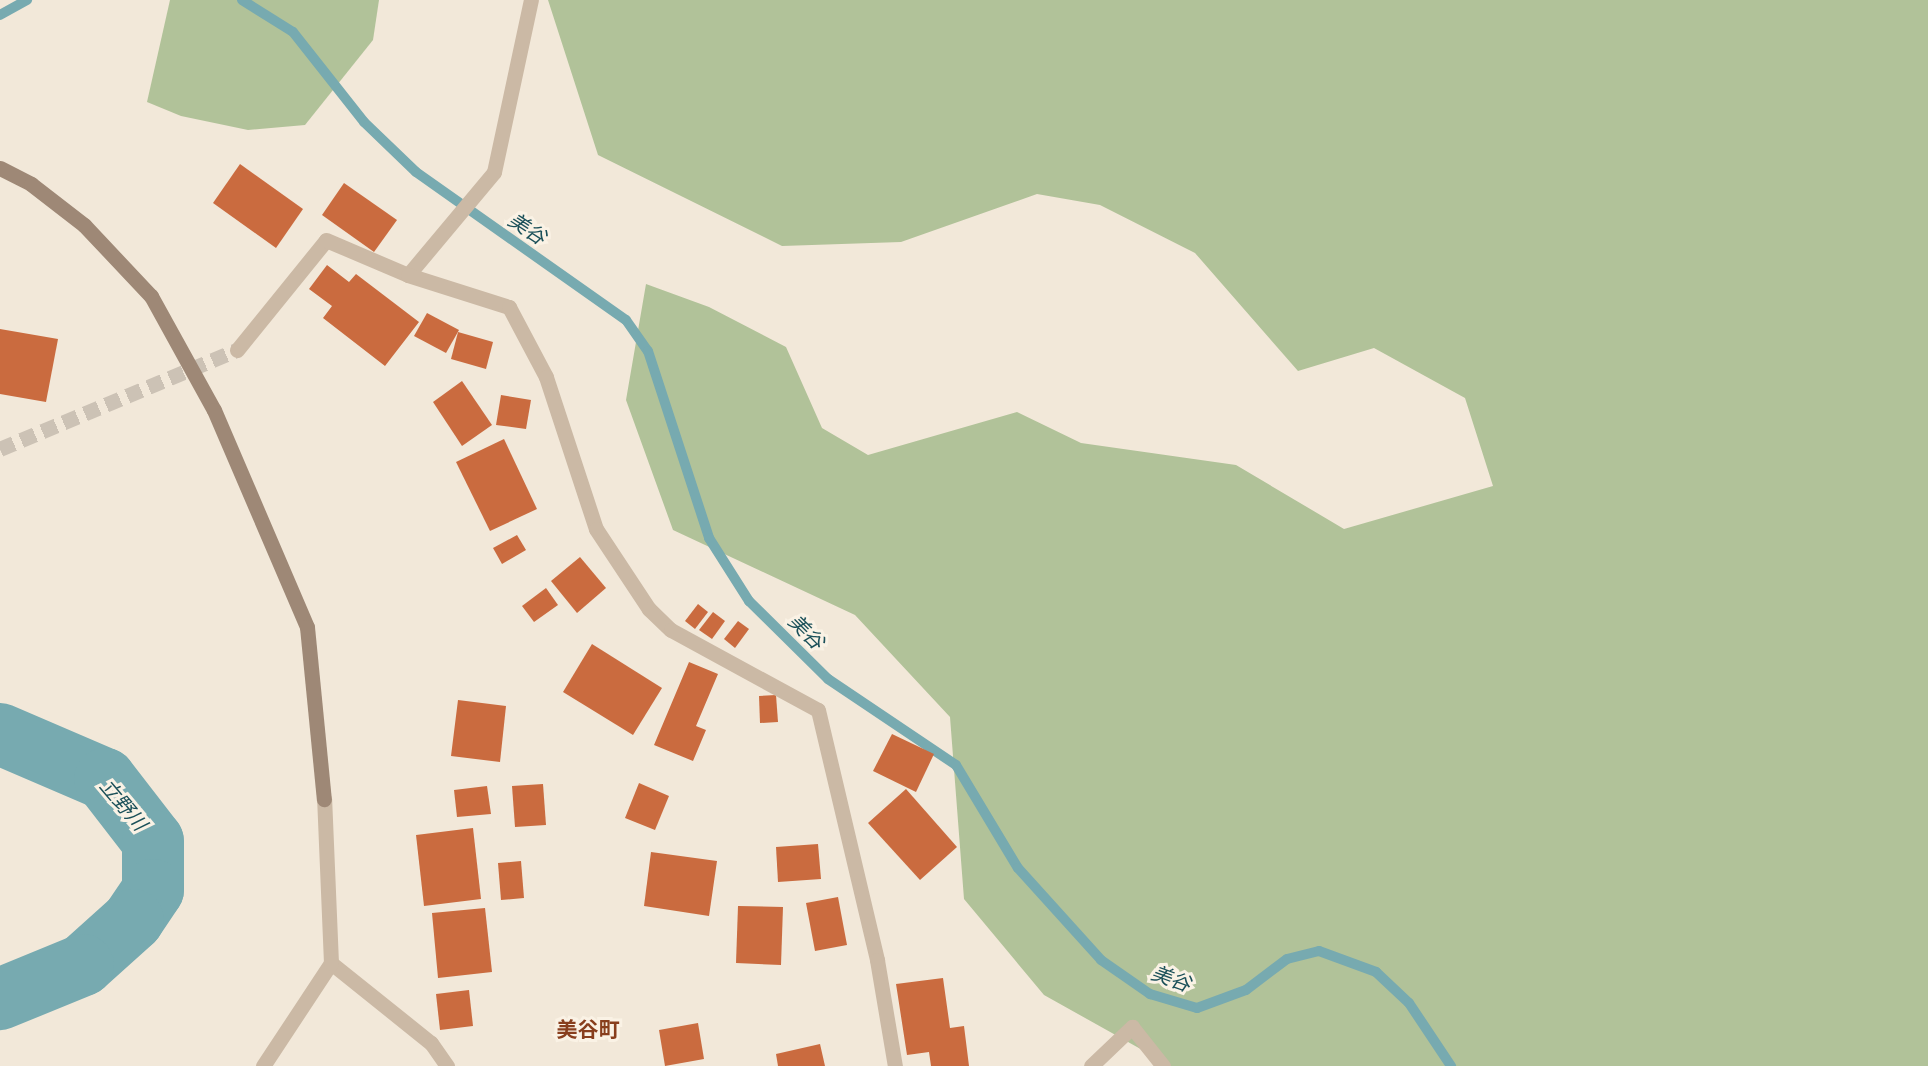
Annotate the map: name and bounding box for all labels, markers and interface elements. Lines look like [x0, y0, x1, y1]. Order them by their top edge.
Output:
water label: 美谷 [504, 208, 550, 250]
water label: 美谷 [783, 609, 829, 655]
water label: 立野川 [95, 774, 151, 836]
water label: 美谷 [1148, 961, 1194, 997]
district label: 美谷町 [557, 1017, 619, 1043]

